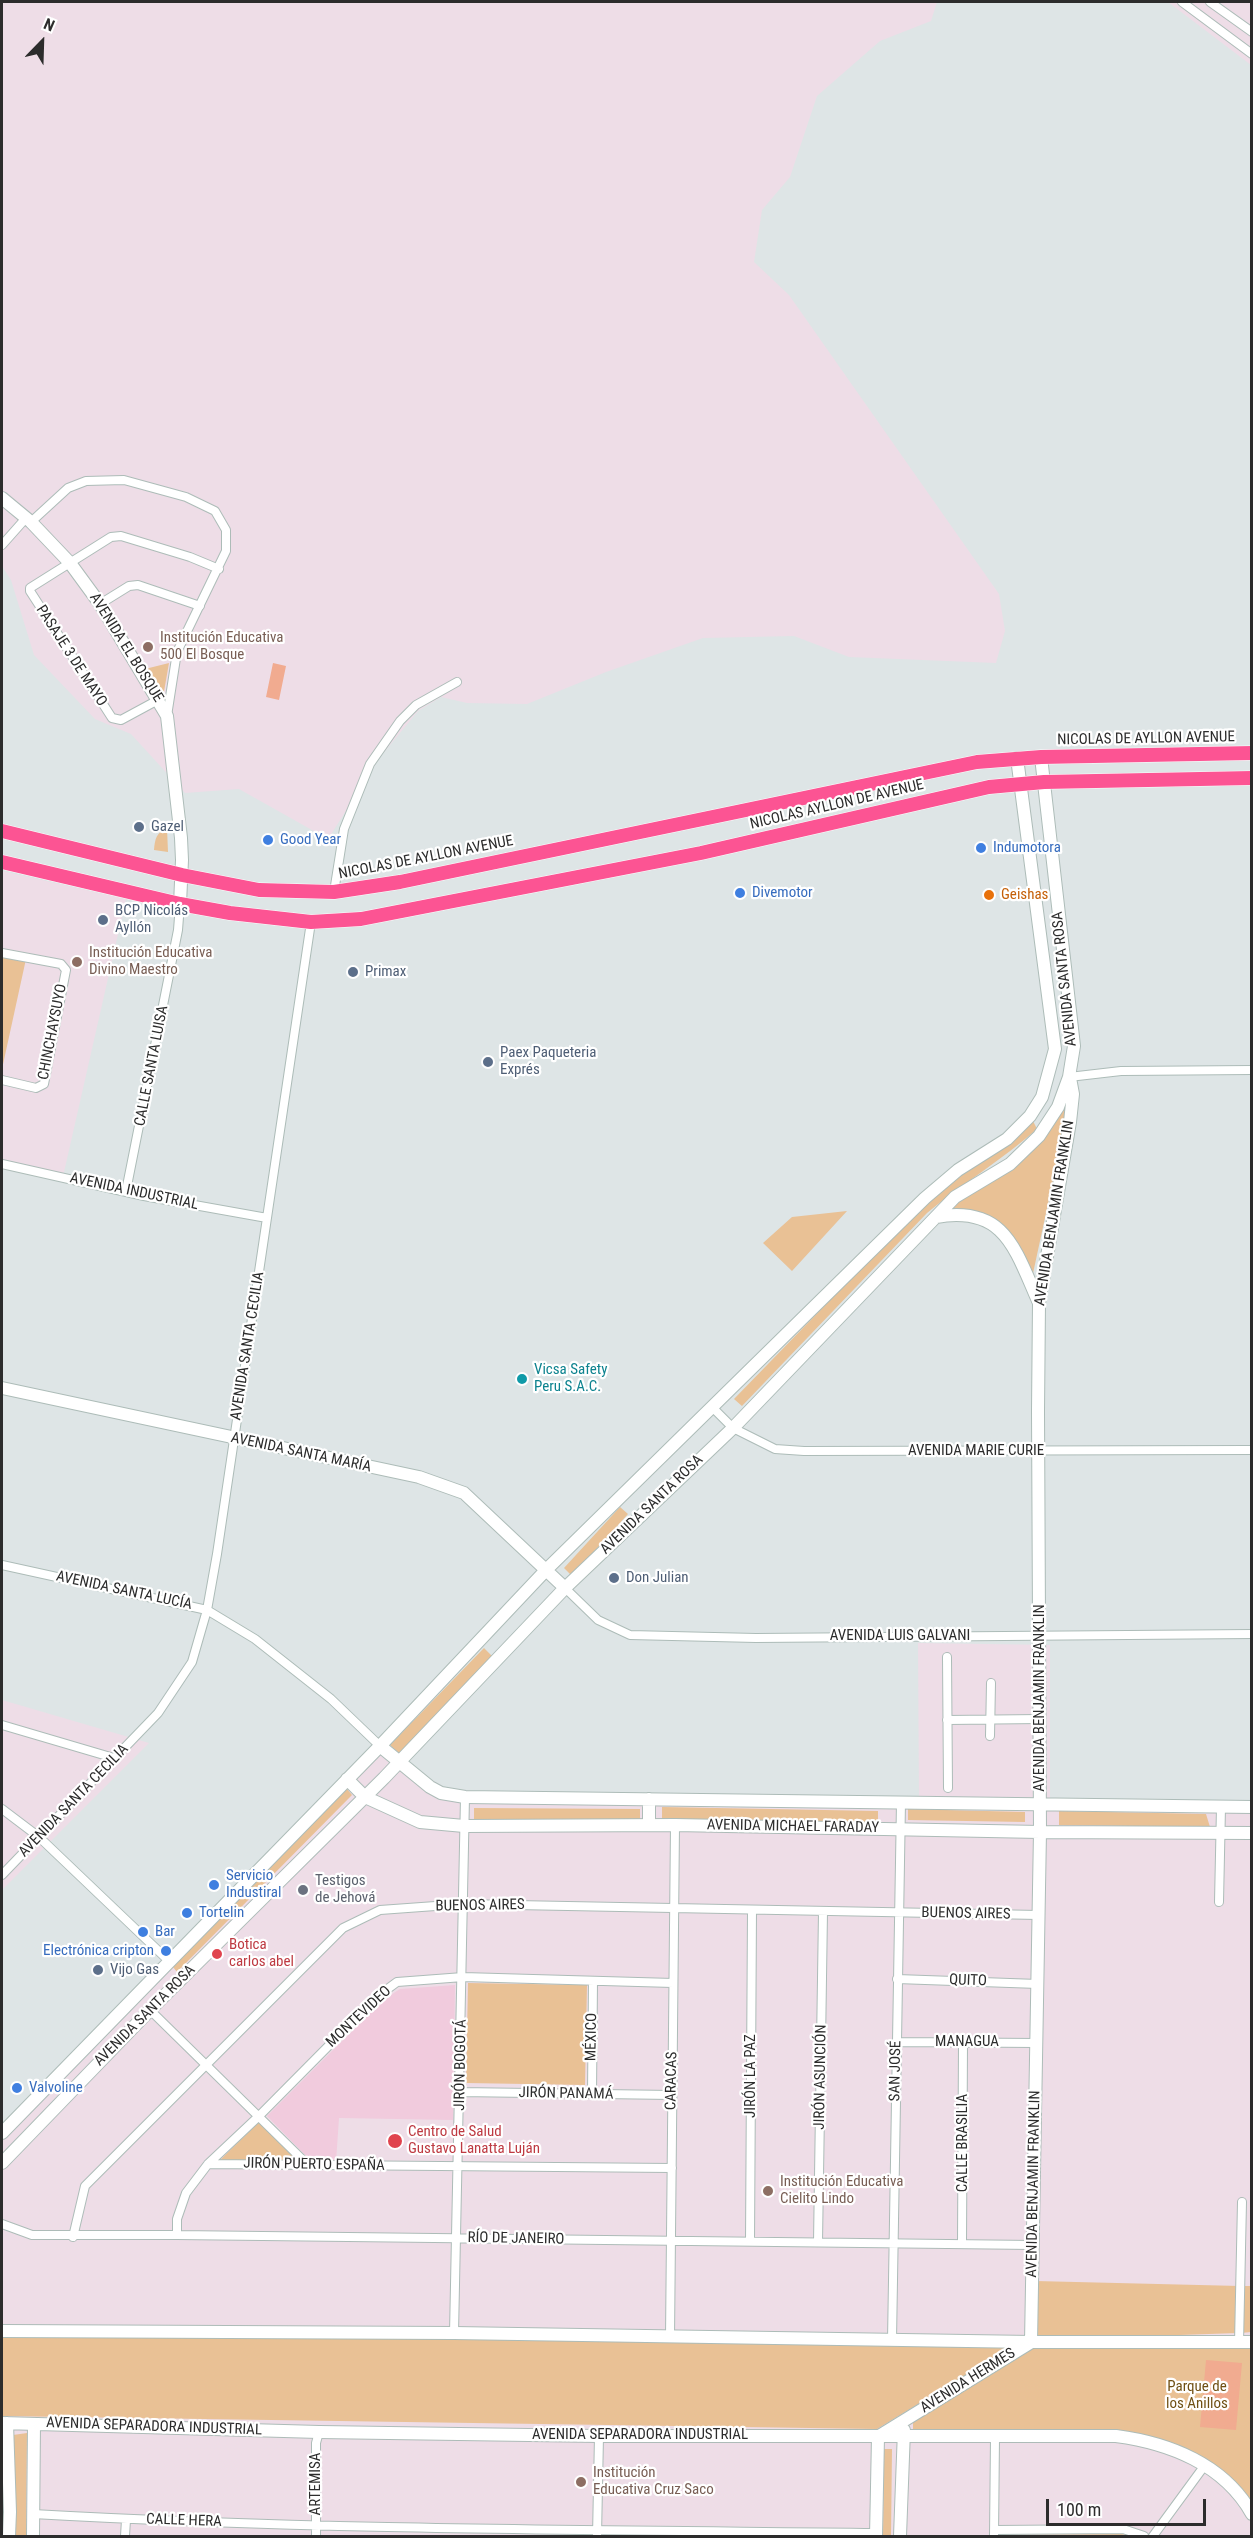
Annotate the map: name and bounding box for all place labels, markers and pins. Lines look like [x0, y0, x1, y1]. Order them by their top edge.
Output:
place label: Institución Educativa 500 El Bosque [160, 629, 284, 664]
marker: Institución Educativa 500 El Bosque [141, 640, 155, 654]
place label: Gazel [151, 818, 184, 836]
marker: Gazel [132, 820, 146, 834]
place label: Good Year [280, 831, 341, 849]
marker: Good Year [261, 833, 275, 847]
place label: Indumotora [993, 839, 1061, 857]
marker: Indumotora [974, 841, 988, 855]
place label: Divemotor [752, 884, 813, 902]
marker: Divemotor [733, 886, 747, 900]
place label: Geishas [1001, 886, 1048, 904]
marker: Geishas [982, 888, 996, 902]
place label: BCP Nicolás Ayllón [115, 902, 188, 937]
marker: BCP Nicolás Ayllón [96, 913, 110, 927]
place label: Institución Educativa Divino Maestro [89, 944, 213, 979]
marker: Institución Educativa Divino Maestro [70, 955, 84, 969]
place label: Primax [365, 963, 406, 981]
marker: Primax [346, 965, 360, 979]
place label: Paex Paqueteria Exprés [500, 1044, 596, 1079]
marker: Paex Paqueteria Exprés [481, 1055, 495, 1069]
place label: Vicsa Safety Peru S.A.C. [534, 1361, 607, 1396]
marker: Vicsa Safety Peru S.A.C. [515, 1372, 529, 1386]
place label: Don Julian [626, 1569, 689, 1587]
marker: Don Julian [607, 1571, 621, 1585]
place label: Servicio Industiral [226, 1867, 281, 1902]
place label: Testigos de Jehová [315, 1872, 375, 1907]
marker: Servicio Industiral [207, 1878, 221, 1892]
marker: Testigos de Jehová [296, 1883, 310, 1897]
place label: Tortelin [199, 1904, 244, 1922]
marker: Tortelin [180, 1906, 194, 1920]
place label: Bar [155, 1923, 175, 1941]
marker: Bar [136, 1925, 150, 1939]
place label: Botica carlos abel [229, 1936, 294, 1971]
place label: Electrónica cripton [43, 1942, 154, 1960]
marker: Electrónica cripton [159, 1944, 173, 1958]
marker: Botica carlos abel [210, 1947, 224, 1961]
place label: Vijo Gas [110, 1961, 159, 1979]
marker: Vijo Gas [91, 1963, 105, 1977]
place label: Valvoline [29, 2079, 83, 2097]
marker: Valvoline [10, 2081, 24, 2095]
place label: Centro de Salud Gustavo Lanatta Luján [408, 2123, 540, 2158]
marker: Centro de Salud Gustavo Lanatta Luján [386, 2132, 404, 2150]
place label: Institución Educativa Cielito Lindo [780, 2173, 904, 2208]
marker: Institución Educativa Cielito Lindo [761, 2184, 775, 2198]
place label: Institución Educativa Cruz Saco [593, 2464, 714, 2499]
marker: Institución Educativa Cruz Saco [574, 2475, 588, 2489]

